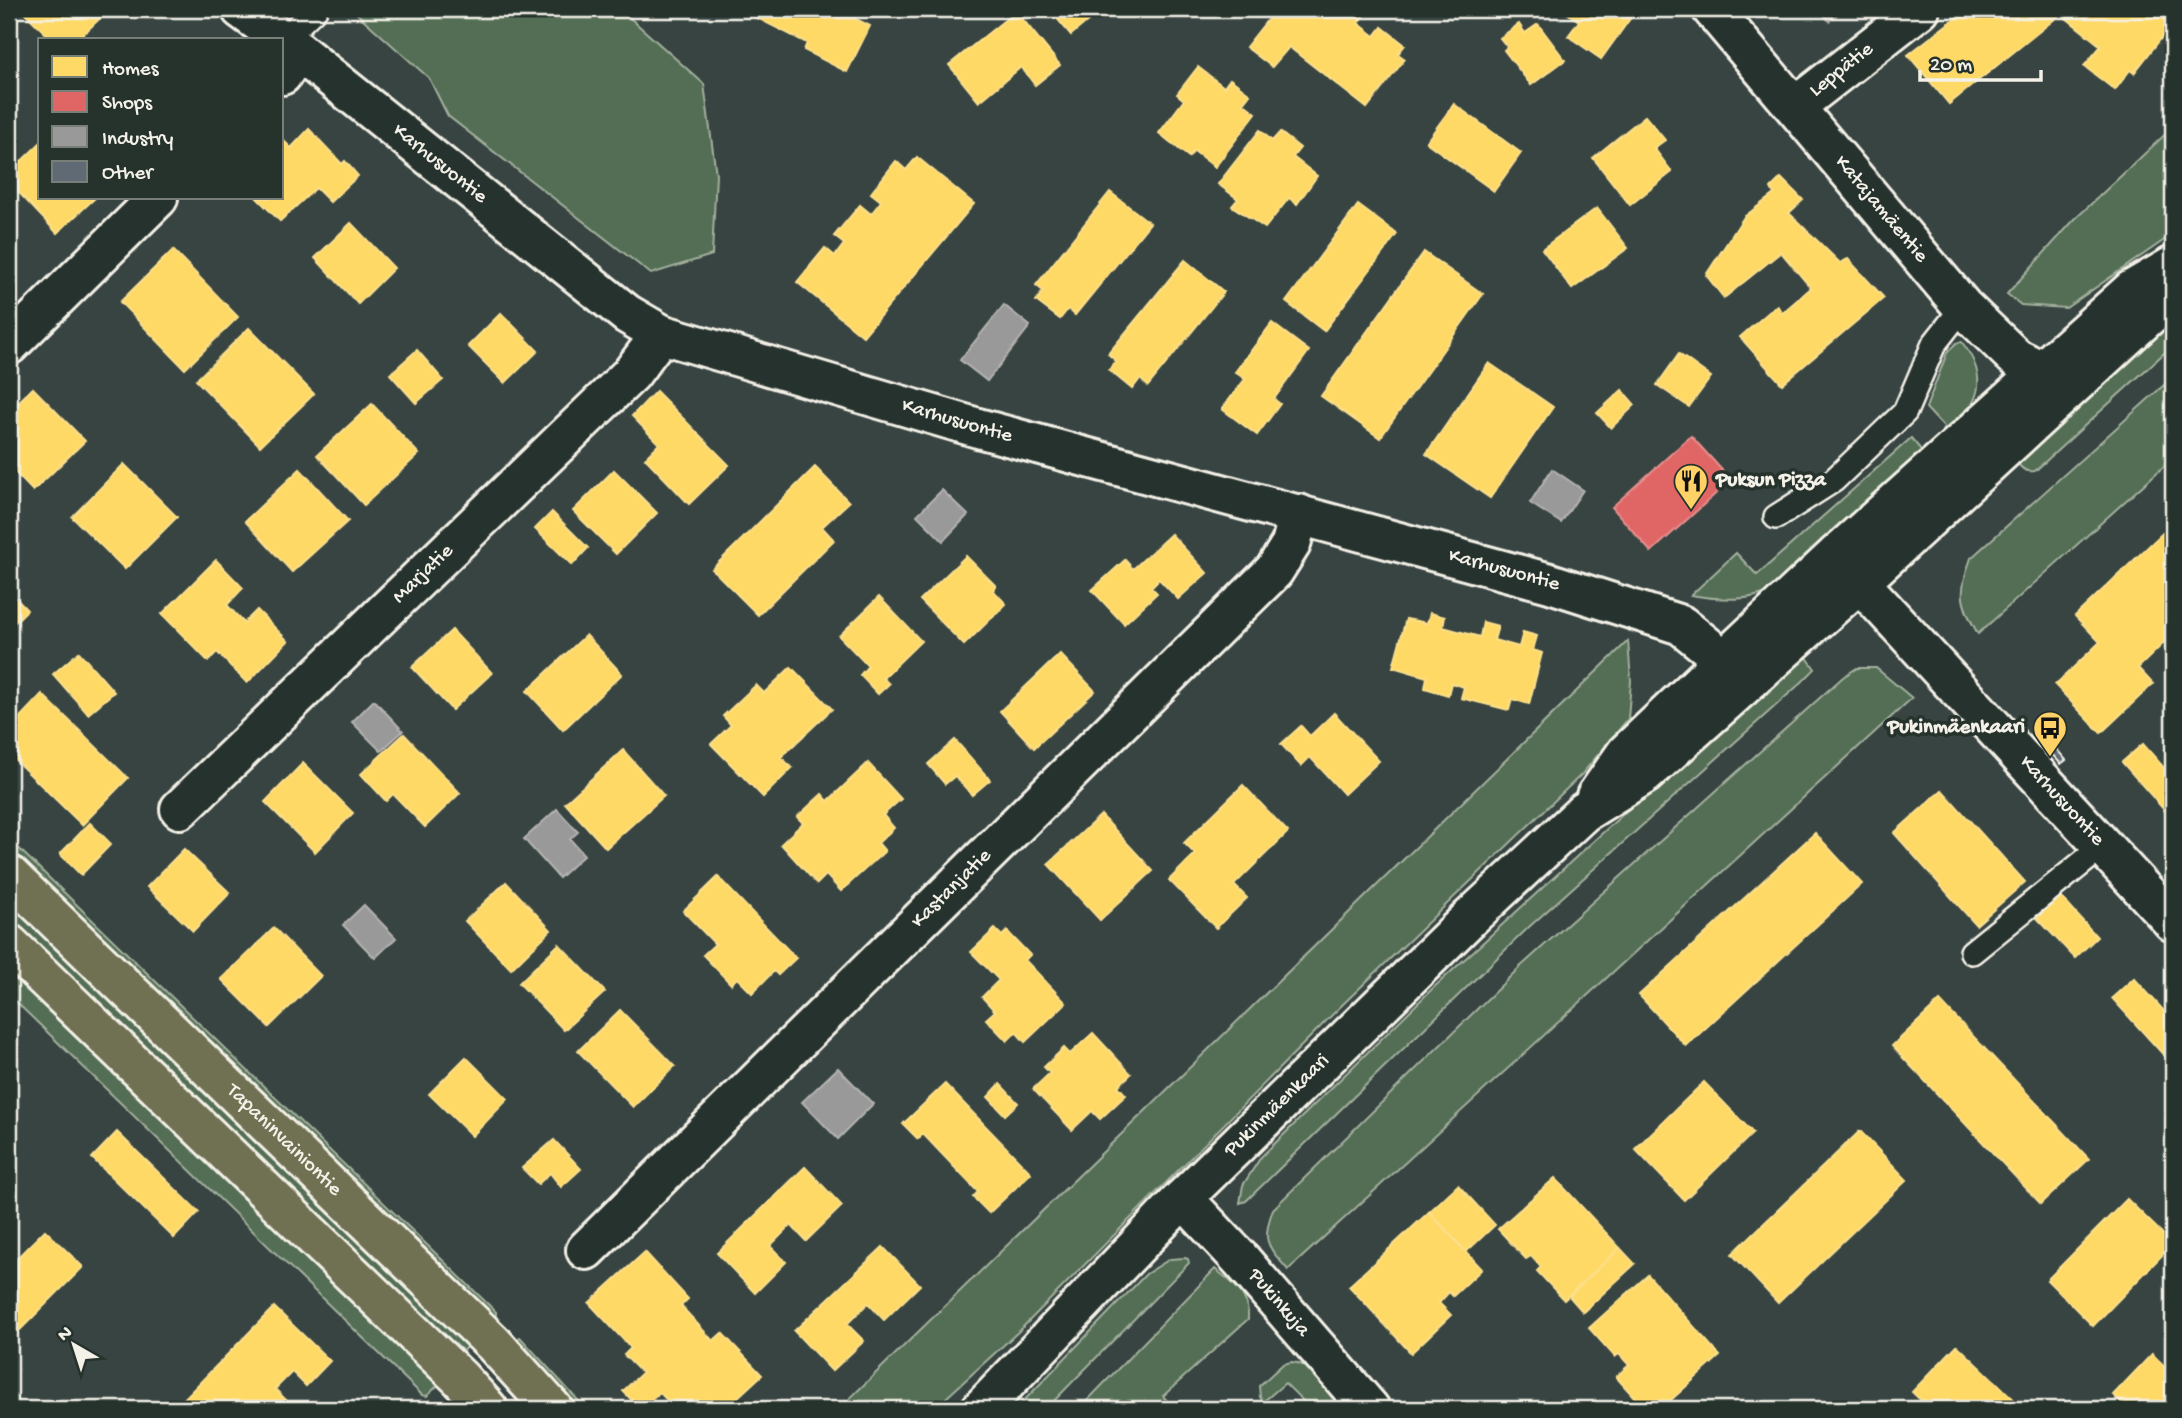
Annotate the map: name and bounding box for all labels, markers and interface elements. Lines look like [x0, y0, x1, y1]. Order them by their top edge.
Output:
street label: Leppätie [1804, 37, 1880, 103]
legend [38, 38, 284, 200]
scale bar [1920, 38, 2040, 82]
text: 20 m [1930, 54, 1972, 79]
text: Homes [102, 58, 160, 83]
text: Shops [102, 92, 153, 117]
street label: Karhusuontie [387, 119, 493, 210]
text: Industry [102, 128, 173, 153]
street label: Katajamäentie [1828, 151, 1934, 269]
text: Other [102, 162, 154, 187]
street label: Karhusuontie [898, 393, 1016, 450]
restaurant icon: Puksun Pizza [1672, 462, 1710, 511]
place label: Puksun Pizza [1715, 469, 1827, 494]
street label: Marjatie [387, 538, 460, 610]
street label: Karhusuontie [1446, 544, 1564, 598]
bus stop icon: Pukinmäenkaari [2031, 709, 2069, 758]
place label: Pukinmäenkaari [1887, 716, 2025, 741]
street label: Karhusuontie [2014, 751, 2110, 853]
street label: Kastanjatie [906, 843, 998, 934]
street label: Pukinmäenkaari [1219, 1049, 1335, 1164]
street label: Tapaninvainiontie [220, 1078, 347, 1203]
street label: Pukinkuja [1241, 1263, 1316, 1343]
north arrow [38, 1310, 108, 1380]
text: N [53, 1322, 78, 1347]

